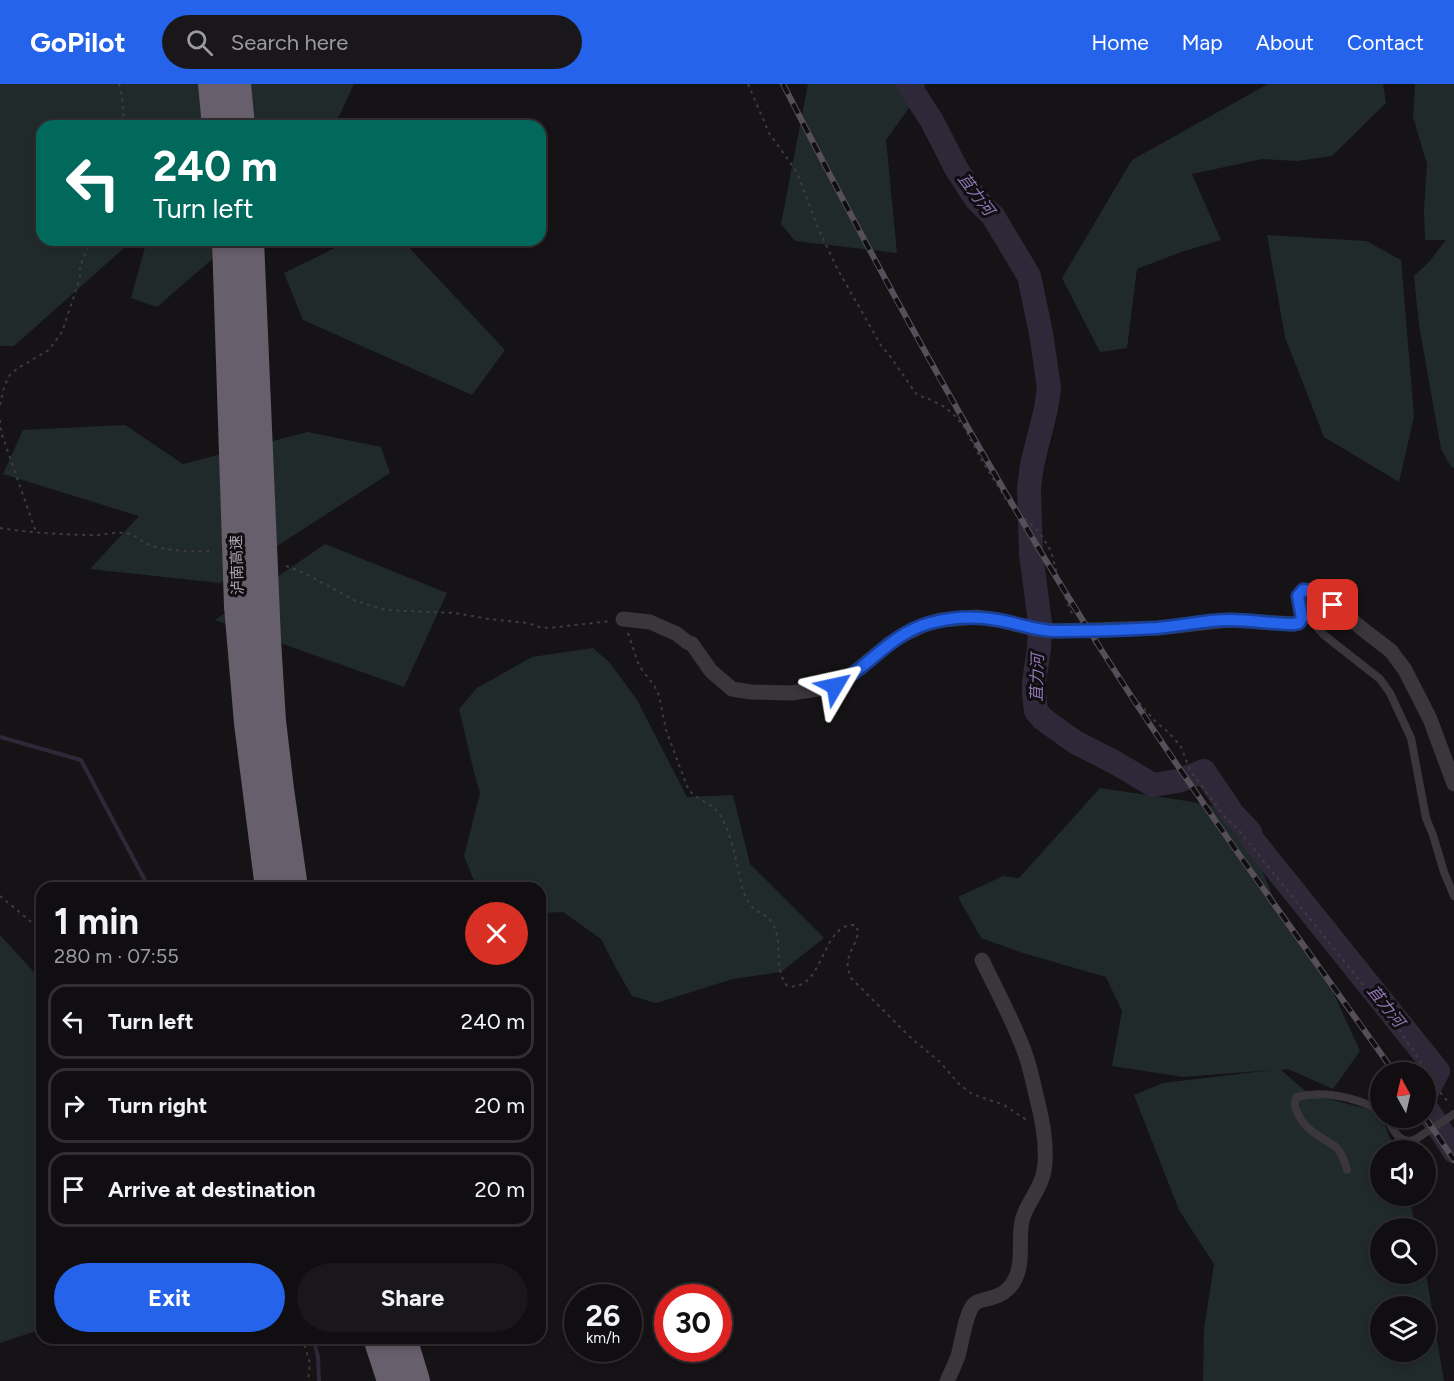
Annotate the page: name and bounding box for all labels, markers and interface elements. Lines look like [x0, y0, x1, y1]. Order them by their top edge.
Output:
search box [162, 15, 582, 69]
text: GoPilot [30, 25, 126, 59]
icon: search [183, 26, 216, 59]
text: Search here [231, 29, 348, 56]
text: Home [1092, 30, 1149, 55]
text: Map [1182, 30, 1223, 55]
text: About [1256, 30, 1314, 55]
text: Contact [1347, 30, 1424, 55]
text: 240 m [153, 141, 278, 192]
icon: left [54, 144, 132, 222]
water label: 苴力河 [954, 169, 1000, 221]
text: Turn left [153, 192, 253, 225]
street label: 泸南高速 [227, 535, 247, 595]
pin [1307, 579, 1358, 630]
icon: arrive [1316, 588, 1349, 621]
water label: 苴力河 [1027, 651, 1047, 702]
position arrow [803, 654, 867, 718]
text: 1 min [54, 900, 139, 943]
button: close [465, 902, 528, 965]
text: 280 m · 07:55 [54, 944, 179, 968]
water label: 苴力河 [1364, 981, 1410, 1033]
icon: left [57, 1005, 90, 1038]
text: Turn left [108, 1008, 194, 1035]
text: 240 m [461, 1008, 525, 1035]
north arrow [1370, 1062, 1436, 1128]
map controls [1370, 1062, 1436, 1362]
icon: right [57, 1089, 90, 1122]
text: Turn right [108, 1092, 207, 1119]
text: 20 m [474, 1092, 525, 1119]
button: sound [1370, 1140, 1436, 1206]
icon: arrive [57, 1173, 90, 1206]
text: Arrive at destination [108, 1176, 316, 1203]
text: 20 m [474, 1176, 525, 1203]
button: search [1370, 1218, 1436, 1284]
button: Exit [54, 1263, 285, 1332]
button: Share [297, 1263, 528, 1332]
speed limit sign: 30 [654, 1284, 732, 1362]
button: layers [1370, 1296, 1436, 1362]
text: 26 [586, 1297, 620, 1334]
text: km/h [586, 1329, 620, 1347]

